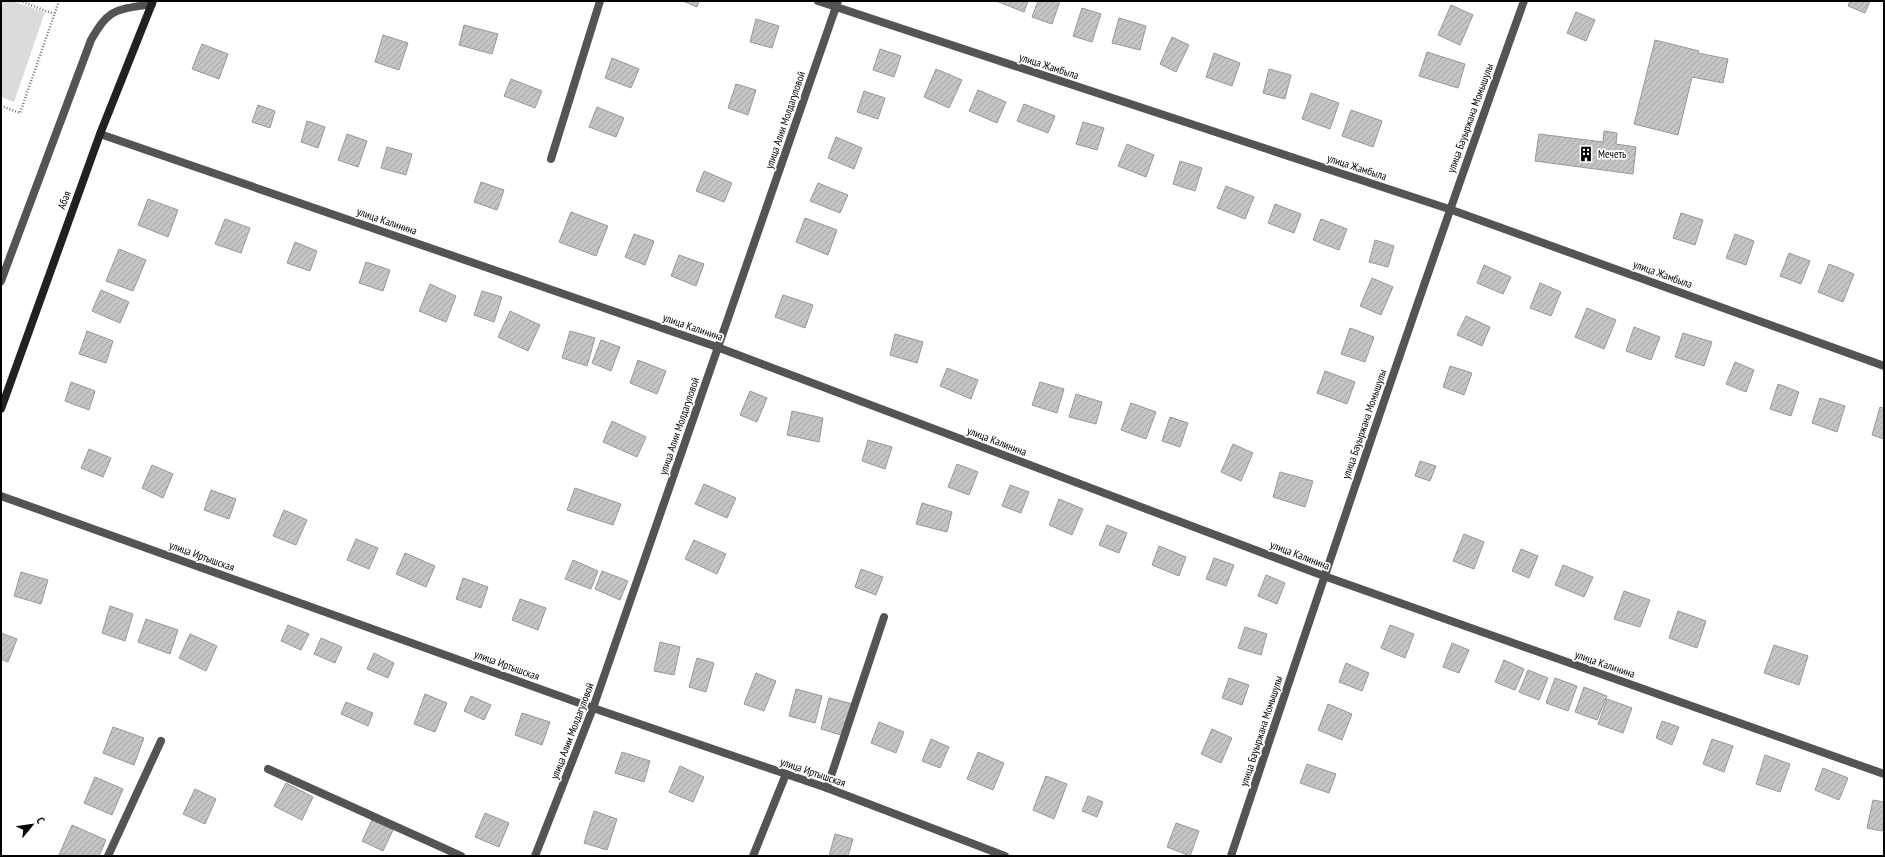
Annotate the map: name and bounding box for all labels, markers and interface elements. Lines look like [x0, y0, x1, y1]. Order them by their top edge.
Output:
street label: улица Жамбыла [1017, 50, 1081, 82]
street label: улица Бауыржана Момышулы [1444, 61, 1496, 174]
street label: улица Алии Молдагуловой [762, 69, 808, 171]
building icon: Мечеть [1577, 145, 1595, 163]
place label: Мечеть [1598, 147, 1626, 161]
street label: улица Жамбыла [1325, 151, 1389, 183]
street label: Абая [54, 189, 74, 211]
street label: улица Калинина [355, 204, 419, 238]
street label: улица Жамбыла [1632, 257, 1694, 291]
street label: улица Калинина [661, 310, 725, 344]
street label: улица Бауыржана Момышулы [1339, 367, 1389, 481]
street label: улица Алии Молдагуловой [656, 375, 702, 477]
street label: улица Калинина [965, 423, 1029, 459]
street label: улица Калинина [1268, 537, 1332, 573]
street label: улица Иртышская [167, 538, 237, 574]
street label: улица Иртышская [472, 647, 542, 683]
street label: улица Калинина [1573, 647, 1637, 681]
street label: улица Бауыржана Момышулы [1237, 674, 1285, 788]
street label: улица Алии Молдагуловой [547, 681, 597, 781]
street label: улица Иртышская [778, 754, 848, 790]
north arrow [12, 805, 52, 845]
text: С [33, 815, 48, 826]

